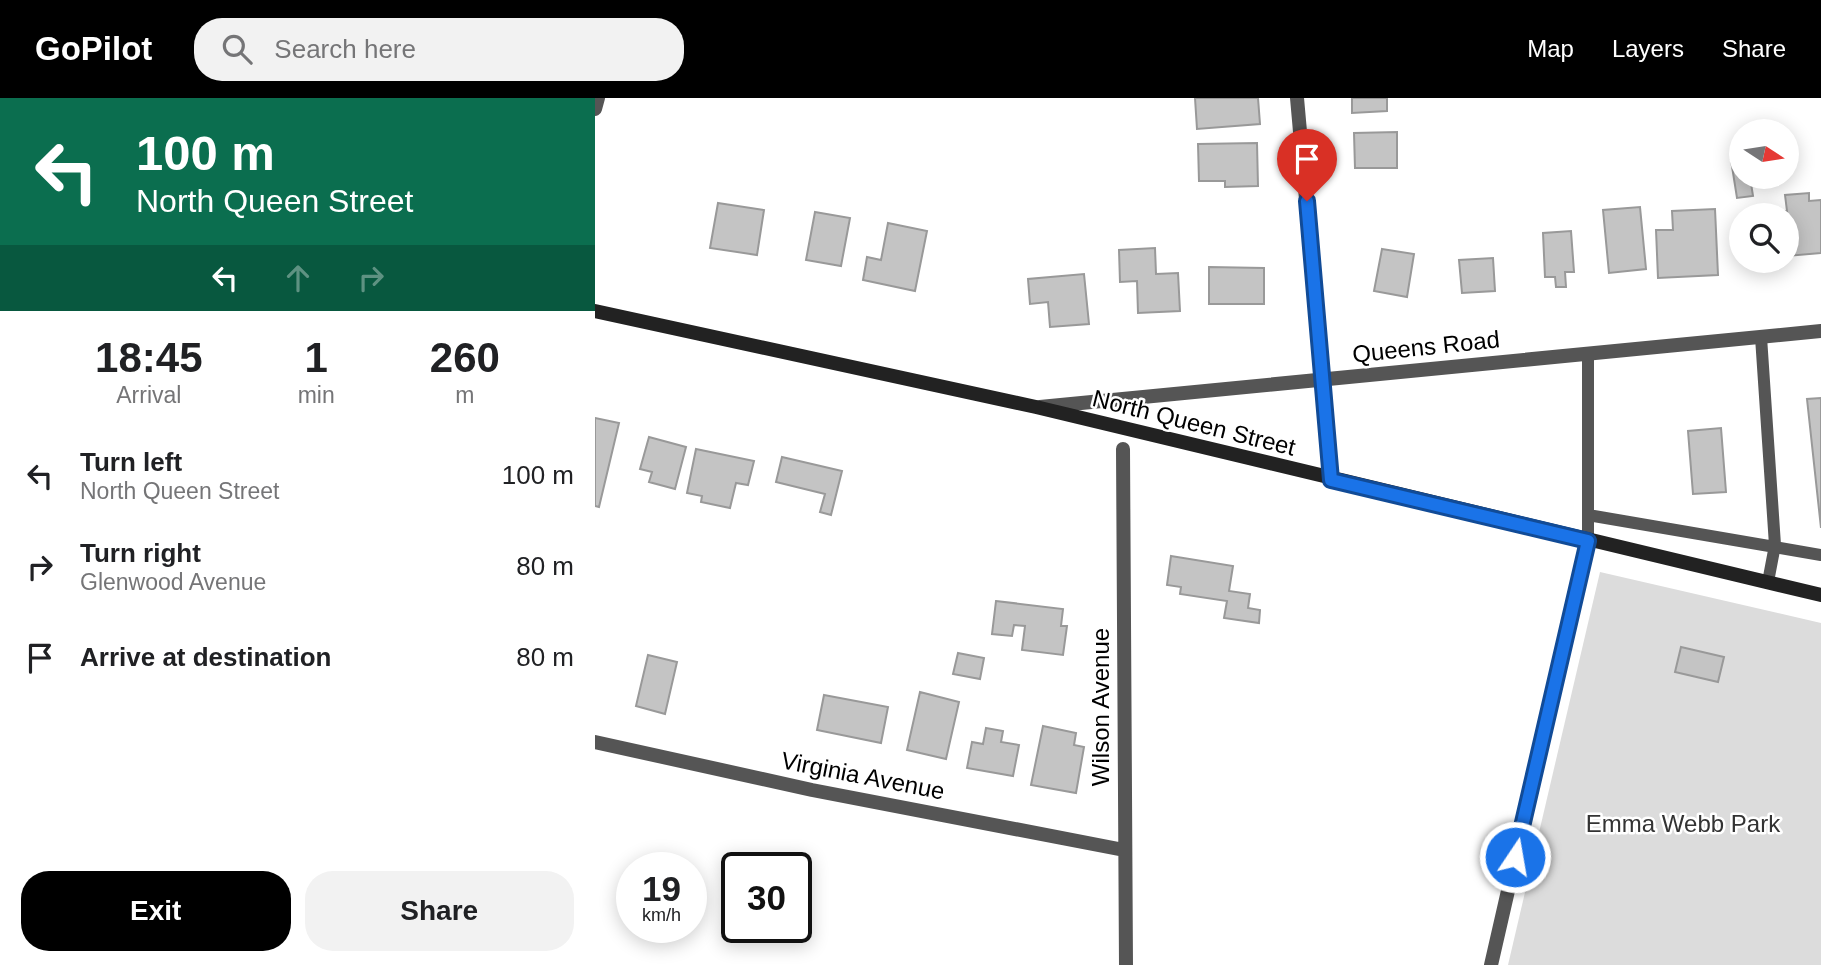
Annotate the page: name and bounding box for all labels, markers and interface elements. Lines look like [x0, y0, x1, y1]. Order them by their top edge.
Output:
search box [194, 18, 684, 81]
text: GoPilot [35, 30, 152, 67]
icon: search [218, 30, 256, 68]
text: Search here [274, 34, 416, 64]
text: Map [1527, 35, 1574, 62]
text: Layers [1612, 35, 1684, 62]
text: Share [1722, 35, 1786, 62]
north arrow [1729, 119, 1799, 189]
map controls [1729, 119, 1799, 273]
icon: left [21, 126, 112, 217]
text: 100 m [136, 126, 275, 180]
pin [1277, 129, 1337, 201]
icon: arrive [1288, 140, 1326, 178]
text: North Queen Street [136, 183, 413, 219]
button: search [1729, 203, 1799, 273]
icon: left [206, 259, 244, 297]
icon: ahead [279, 259, 317, 297]
icon: right [352, 259, 390, 297]
street label: Queens Road [1351, 325, 1501, 368]
text: 18:45 [95, 334, 203, 381]
text: 1 [304, 334, 328, 381]
text: 260 [430, 334, 500, 381]
text: Arrival [116, 382, 181, 408]
text: min [298, 382, 335, 408]
text: m [455, 382, 474, 408]
street label: North Queen Street [1090, 384, 1299, 461]
text: Turn left [80, 447, 182, 477]
icon: left [21, 457, 59, 495]
text: 100 m [502, 460, 574, 490]
text: North Queen Street [80, 478, 279, 504]
text: Turn right [80, 538, 201, 568]
icon: right [21, 548, 59, 586]
text: 80 m [516, 551, 574, 581]
text: Glenwood Avenue [80, 569, 266, 595]
street label: Wilson Avenue [1087, 628, 1114, 786]
icon: arrive [21, 639, 59, 677]
text: Arrive at destination [80, 642, 331, 672]
text: 80 m [516, 642, 574, 672]
street label: Virginia Avenue [779, 746, 947, 805]
park label: Emma Webb Park [1586, 810, 1781, 837]
position arrow [1478, 820, 1552, 894]
speed limit sign: 30 [721, 852, 812, 943]
text: 19 [642, 869, 681, 908]
button: Exit [21, 871, 291, 951]
button: Share [305, 871, 574, 951]
text: km/h [642, 905, 681, 925]

